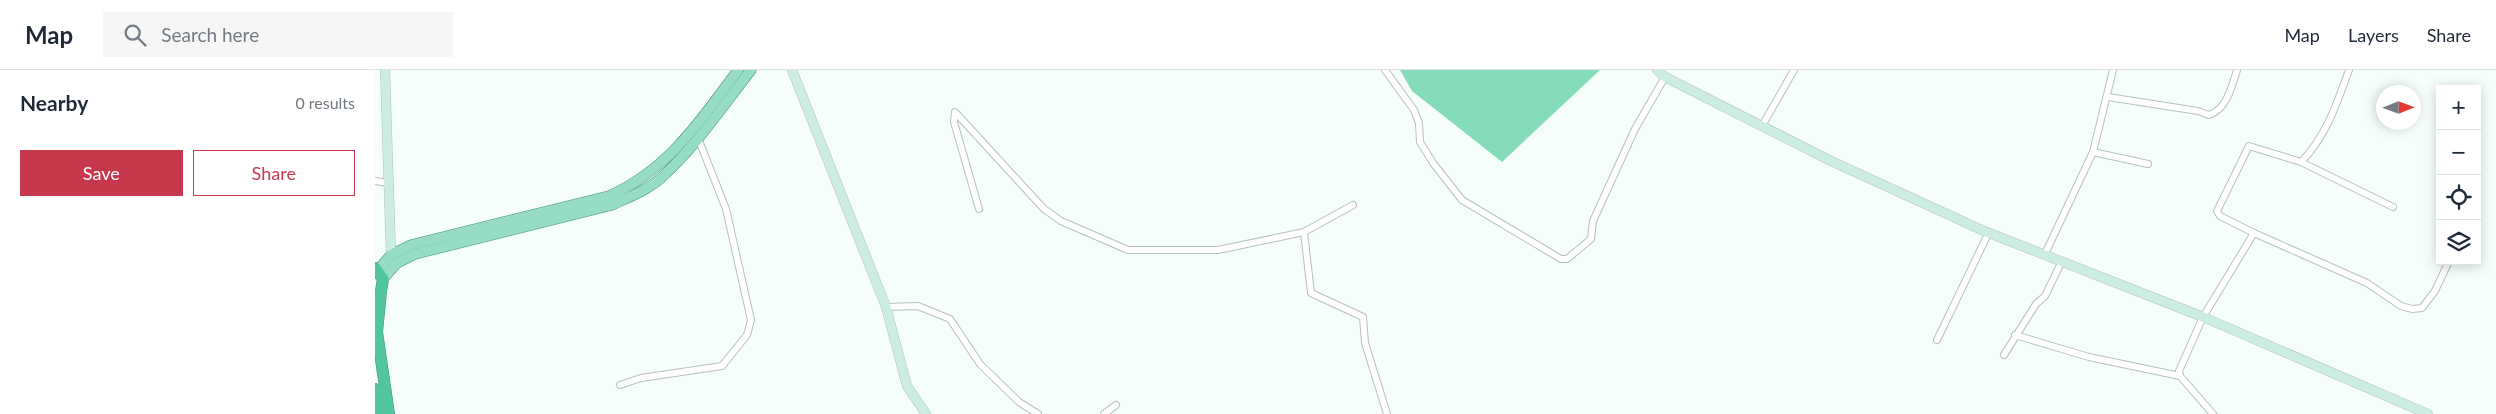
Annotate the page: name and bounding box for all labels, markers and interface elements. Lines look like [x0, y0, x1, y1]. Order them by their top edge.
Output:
search box [103, 12, 453, 57]
text: Map [25, 20, 73, 49]
icon: search [121, 21, 149, 49]
text: Search here [161, 23, 259, 46]
text: Map [2284, 24, 2320, 46]
text: Layers [2348, 24, 2399, 46]
text: Share [2427, 24, 2471, 46]
north arrow [2376, 85, 2421, 130]
map controls [2436, 85, 2481, 265]
button: + [2436, 85, 2481, 130]
text: Nearby [20, 90, 88, 115]
text: 0 results [295, 93, 355, 112]
button: − [2436, 130, 2481, 175]
button: Save [20, 150, 183, 196]
button: Share [193, 150, 355, 196]
button: locate [2436, 175, 2481, 220]
button: layers [2436, 220, 2481, 265]

